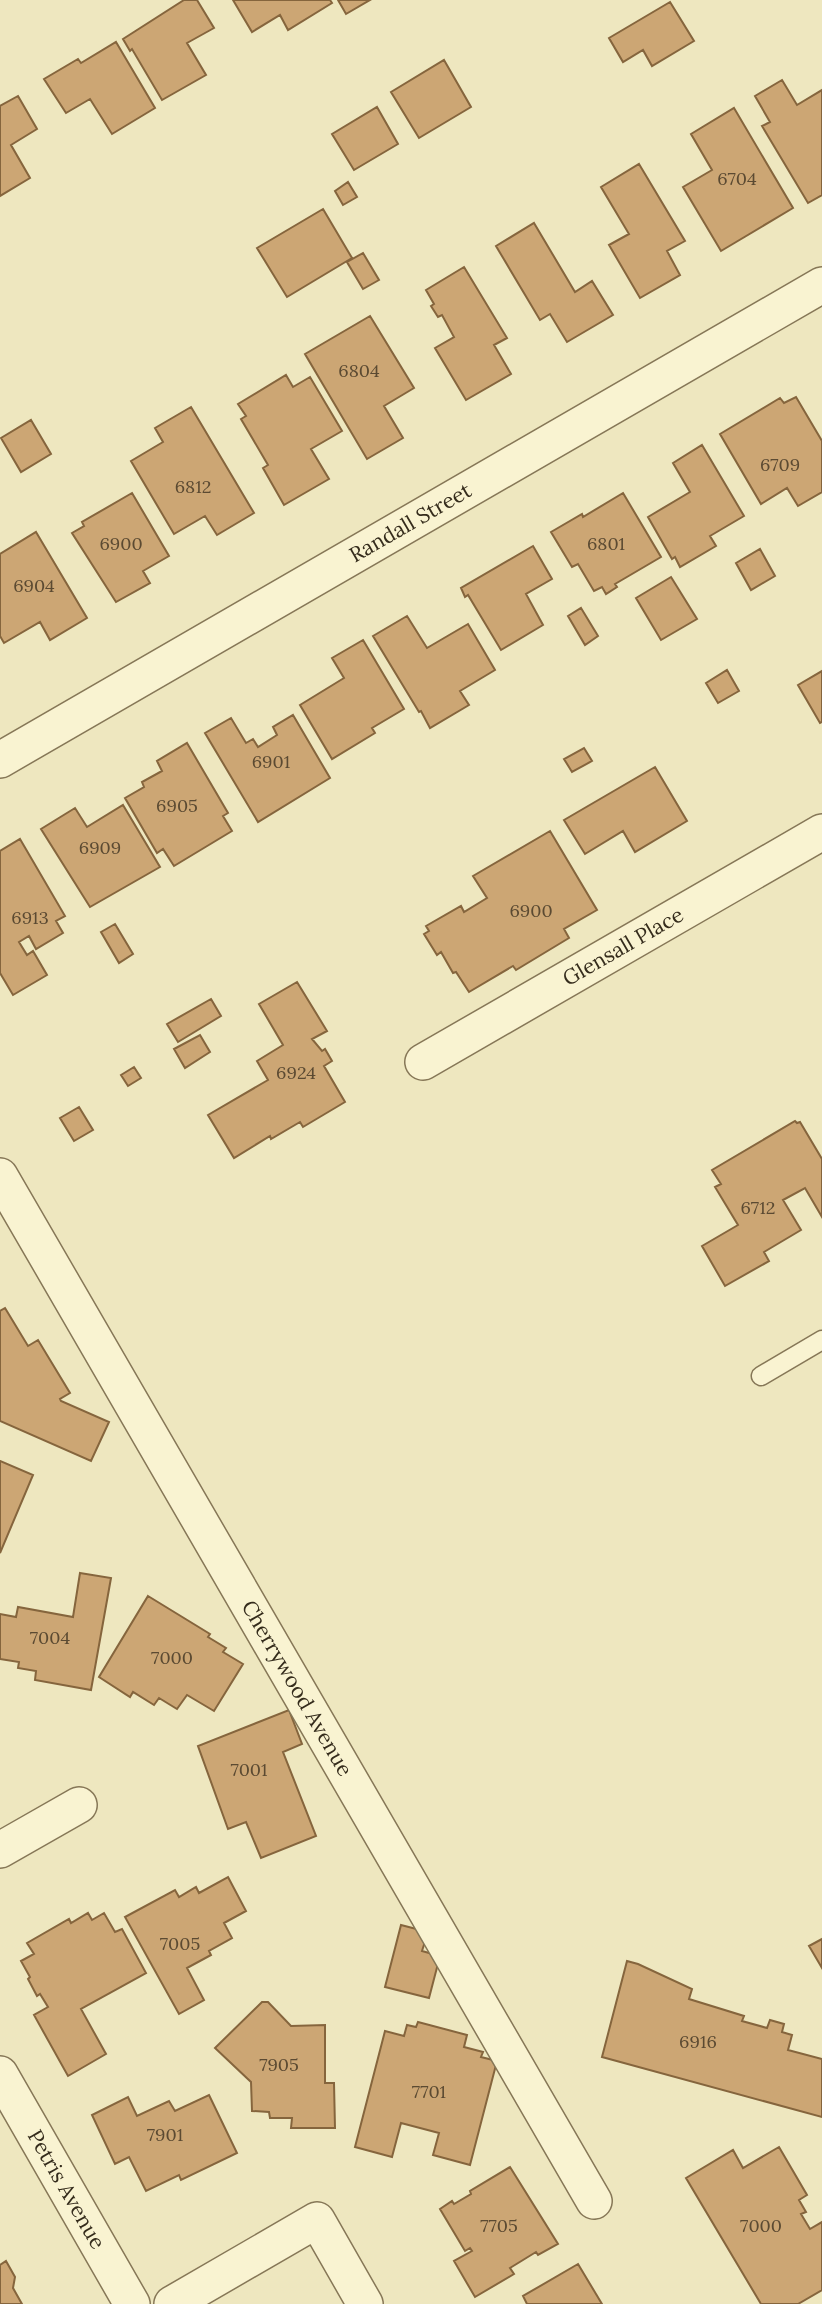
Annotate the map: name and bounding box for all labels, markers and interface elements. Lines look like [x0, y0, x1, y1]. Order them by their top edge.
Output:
house number: 6704 [717, 167, 757, 190]
house number: 6804 [338, 359, 380, 382]
house number: 6709 [760, 453, 800, 476]
house number: 6812 [175, 475, 211, 498]
street label: Randall Street [344, 476, 477, 568]
house number: 6900 [99, 532, 143, 555]
house number: 6801 [587, 532, 625, 555]
house number: 6904 [13, 574, 55, 597]
house number: 6901 [252, 750, 290, 773]
house number: 6905 [156, 794, 198, 817]
house number: 6909 [79, 836, 121, 859]
house number: 6900 [509, 899, 553, 922]
street label: Glensall Place [558, 901, 688, 992]
house number: 6913 [11, 906, 49, 929]
house number: 6924 [276, 1061, 316, 1084]
house number: 6712 [741, 1196, 775, 1219]
street label: Cherrywood Avenue [236, 1595, 359, 1781]
house number: 7004 [30, 1626, 70, 1649]
house number: 7000 [151, 1646, 193, 1669]
house number: 7001 [230, 1758, 268, 1781]
house number: 7005 [160, 1932, 200, 1955]
house number: 6916 [679, 2030, 717, 2053]
house number: 7905 [259, 2053, 299, 2076]
house number: 7701 [412, 2080, 446, 2103]
house number: 7901 [147, 2123, 183, 2146]
street label: Petris Avenue [22, 2124, 112, 2254]
house number: 7705 [480, 2214, 518, 2237]
house number: 7000 [740, 2214, 782, 2237]

